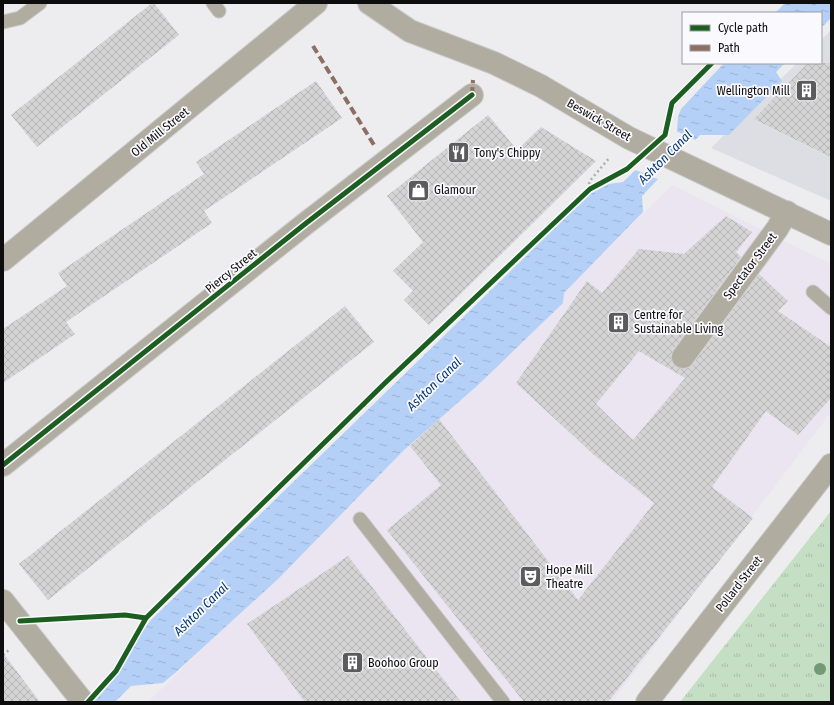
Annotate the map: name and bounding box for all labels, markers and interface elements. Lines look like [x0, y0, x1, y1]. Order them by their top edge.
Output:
legend [682, 12, 822, 64]
text: Cycle path [718, 21, 768, 35]
text: Path [718, 41, 740, 55]
building icon: Wellington Mill [793, 78, 819, 104]
place label: Wellington Mill [717, 84, 790, 98]
street label: Beswick Street [565, 96, 634, 144]
street label: Old Mill Street [128, 104, 192, 160]
water label: Ashton Canal [634, 127, 695, 188]
restaurant icon: Tony's Chippy [446, 140, 472, 166]
place label: Tony's Chippy [474, 146, 541, 160]
shop icon: Glamour [405, 177, 431, 203]
place label: Glamour [434, 183, 477, 197]
street label: Spectator Street [720, 230, 780, 302]
street label: Piercy Street [203, 246, 260, 296]
place label: Centre for Sustainable Living [634, 308, 724, 336]
building icon: Centre for Sustainable Living [606, 309, 632, 335]
water label: Ashton Canal [403, 354, 465, 414]
street label: Pollard Street [713, 553, 765, 615]
place label: Hope Mill Theatre [546, 563, 593, 591]
theatre icon: Hope Mill Theatre [517, 564, 543, 590]
water label: Ashton Canal [170, 579, 232, 639]
building icon: Boohoo Group [340, 650, 366, 676]
place label: Boohoo Group [368, 656, 439, 670]

